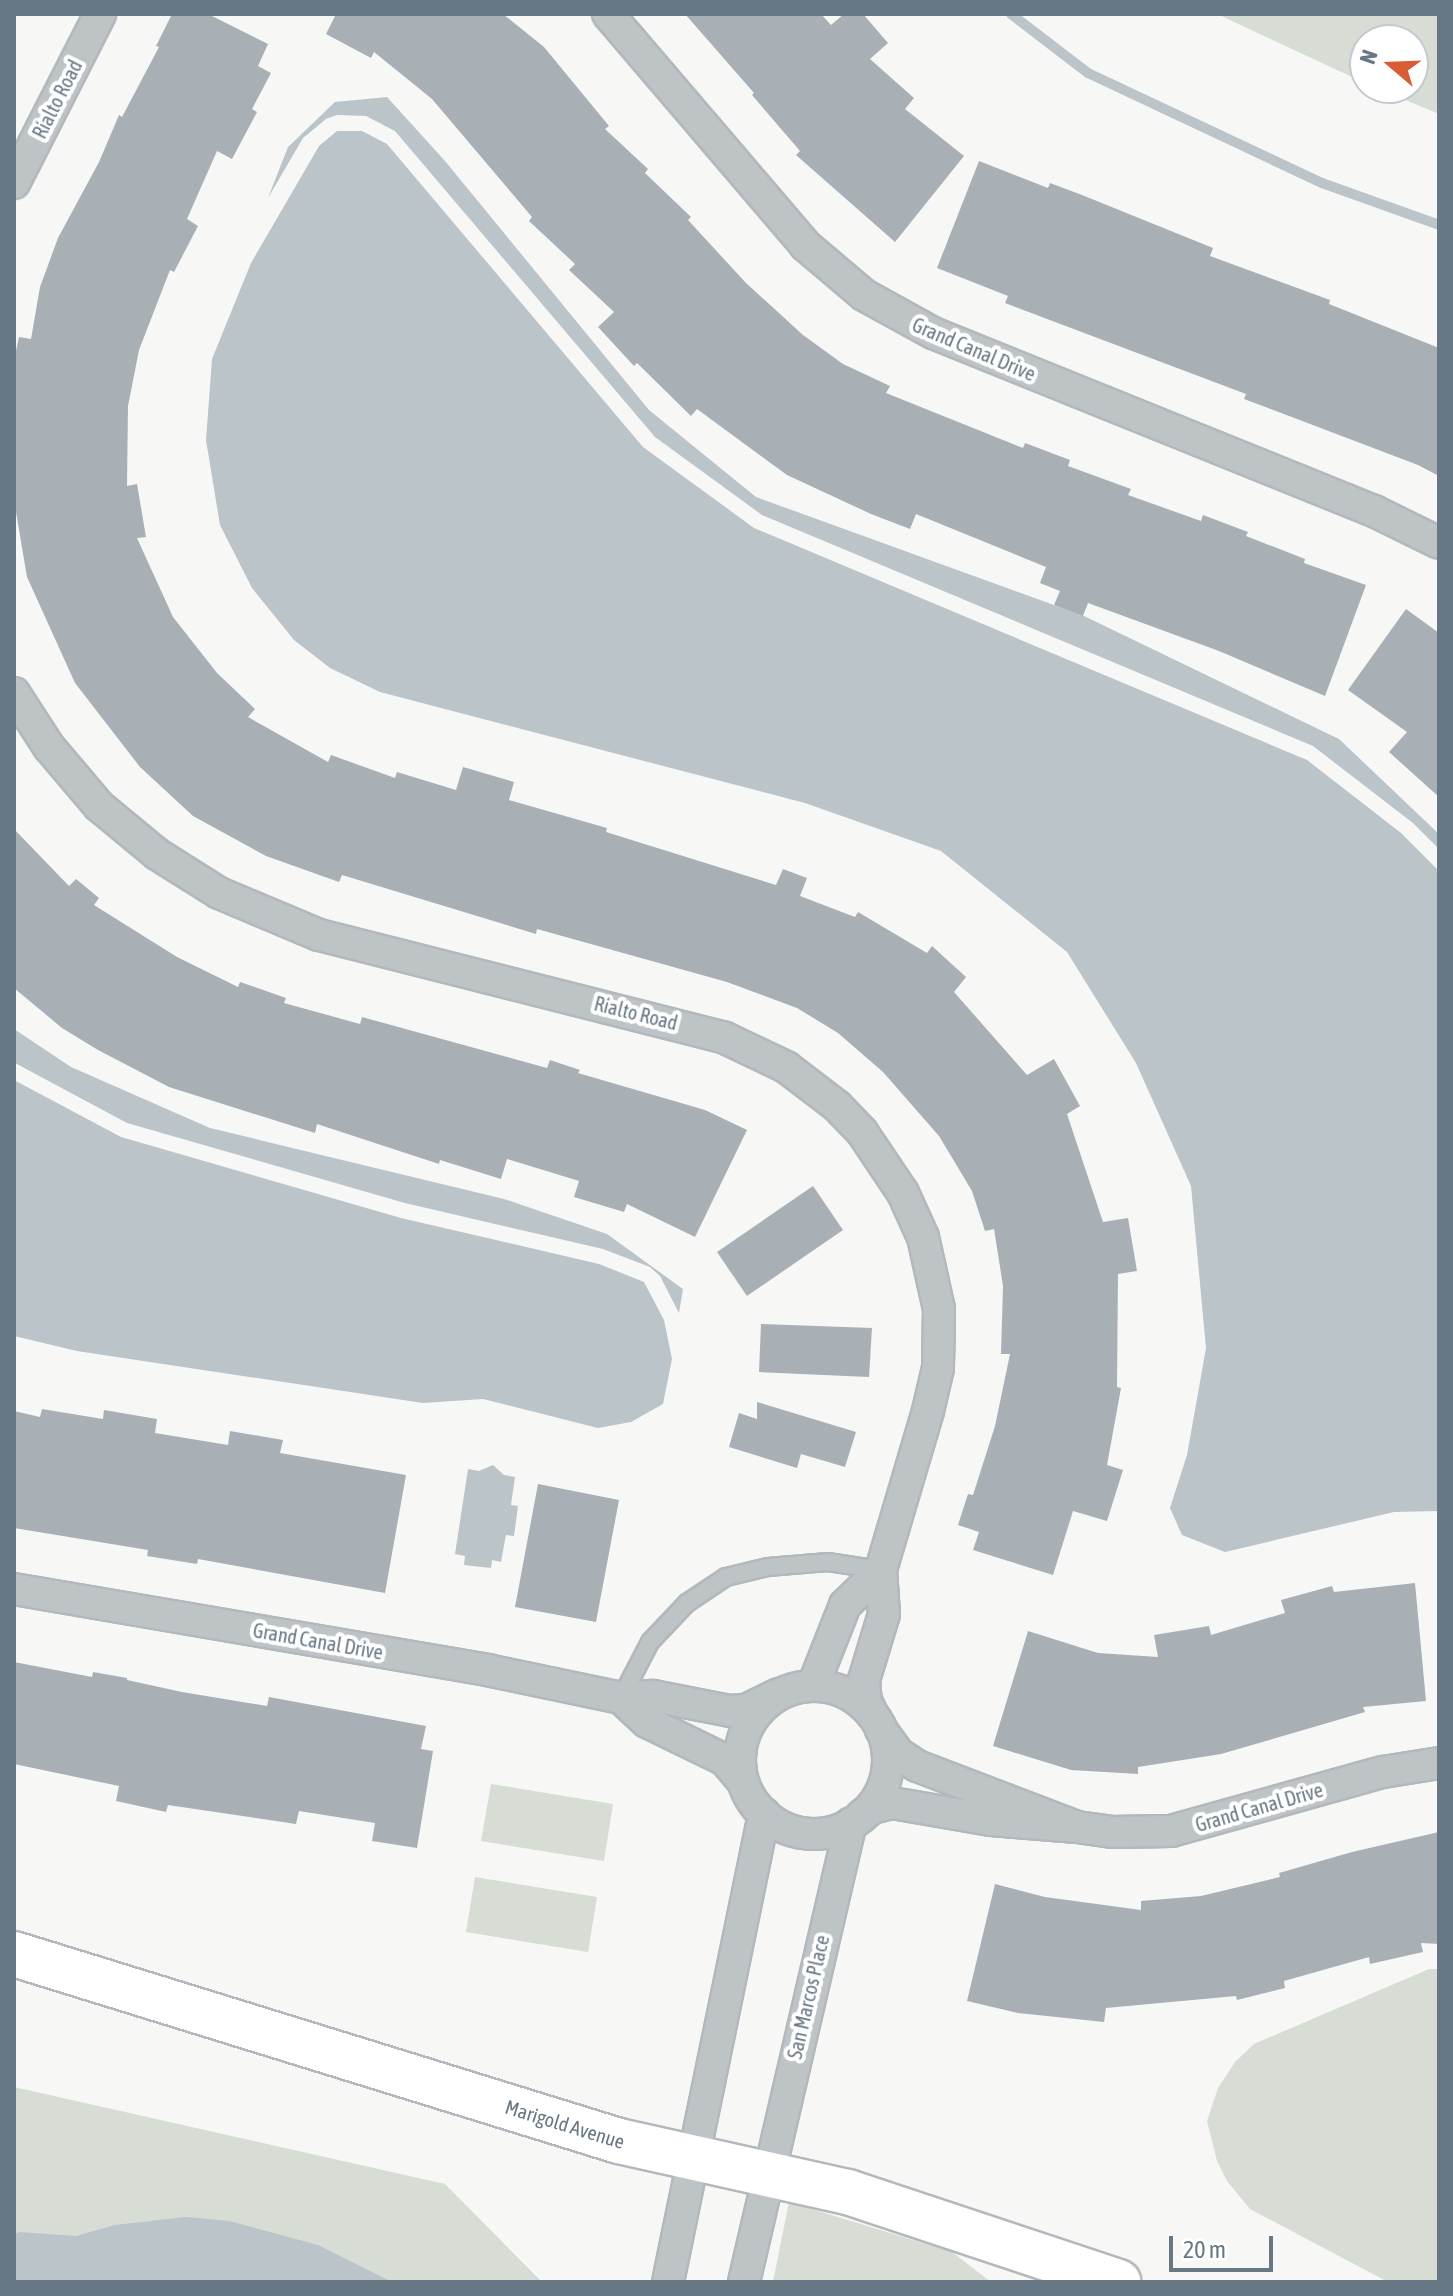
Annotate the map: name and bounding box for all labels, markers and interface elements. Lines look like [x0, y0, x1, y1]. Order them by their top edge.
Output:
north arrow [1349, 24, 1429, 104]
text: N [1354, 46, 1383, 67]
street label: Rialto Road [27, 56, 87, 142]
street label: Grand Canal Drive [909, 312, 1039, 386]
street label: Rialto Road [592, 991, 680, 1035]
street label: Grand Canal Drive [251, 1618, 385, 1664]
street label: Grand Canal Drive [1192, 1777, 1326, 1837]
street label: San Marcos Place [782, 1933, 834, 2061]
street label: Marigold Avenue [502, 2094, 628, 2154]
scale bar [1173, 2220, 1277, 2270]
text: 20 m [1183, 2236, 1226, 2263]

